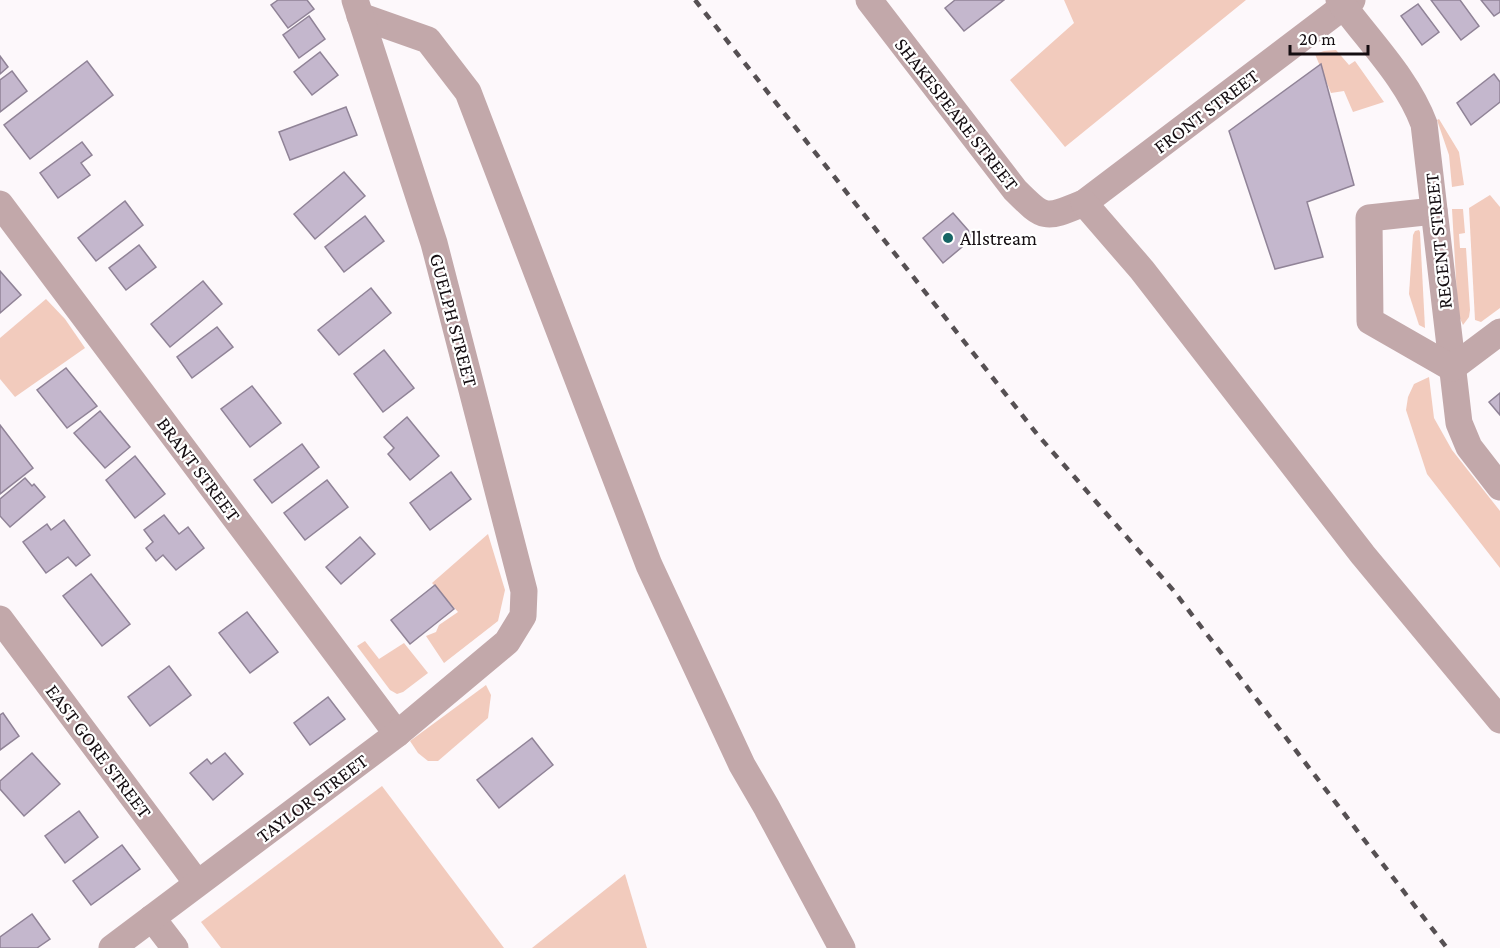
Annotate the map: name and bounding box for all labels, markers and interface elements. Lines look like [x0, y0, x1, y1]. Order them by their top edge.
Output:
scale bar [1290, 18, 1368, 56]
text: 20 m [1299, 29, 1336, 49]
street label: SHAKESPEARE STREET [891, 33, 1023, 195]
street label: FRONT STREET [1149, 64, 1263, 158]
street label: REGENT STREET [1420, 172, 1456, 310]
place label: Allstream [960, 227, 1037, 249]
marker: Allstream [941, 231, 955, 245]
street label: GUELPH STREET [426, 251, 482, 389]
street label: BRANT STREET [153, 413, 245, 525]
street label: EAST GORE STREET [42, 680, 156, 822]
street label: TAYLOR STREET [252, 749, 372, 847]

